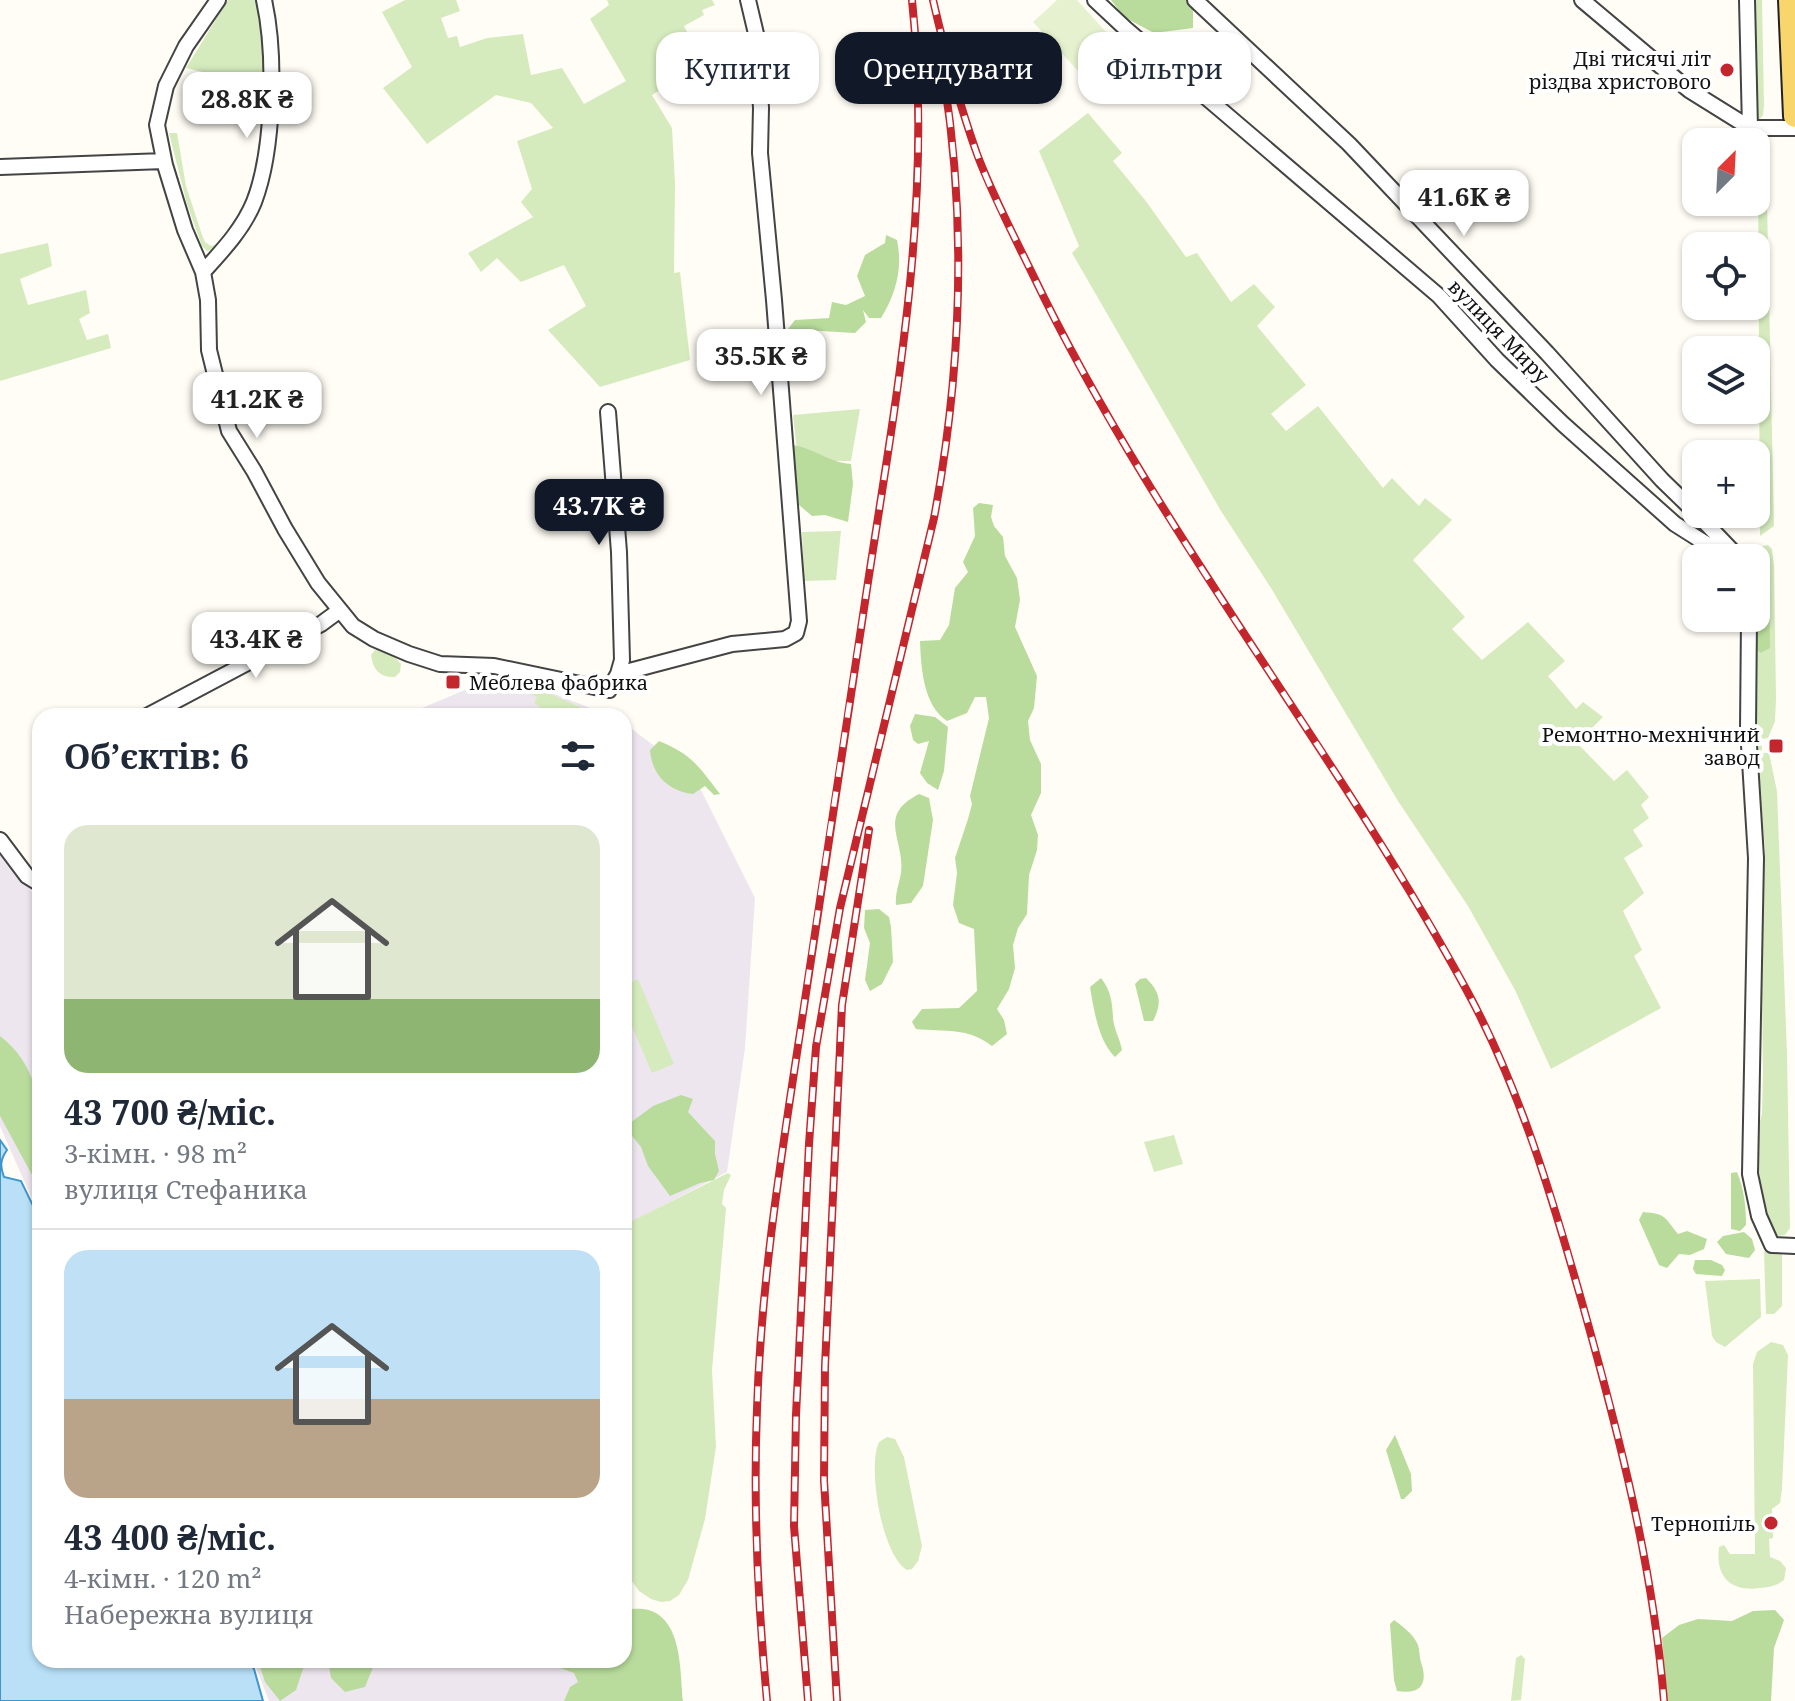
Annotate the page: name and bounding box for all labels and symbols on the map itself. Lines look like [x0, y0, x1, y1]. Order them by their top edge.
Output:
place label: Дві тисячі літ різдва христового [1528, 45, 1711, 95]
marker: Дві тисячі літ різдва христового [1718, 61, 1736, 79]
pin: 28.8K ₴ [173, 72, 321, 140]
north arrow [1682, 128, 1770, 216]
pin: 41.6K ₴ [1390, 170, 1538, 238]
street label: вулиця Миру [1442, 273, 1556, 389]
pin: 35.5K ₴ [687, 329, 835, 397]
pin: 41.2K ₴ [183, 372, 331, 440]
pin: 43.7K ₴ [525, 479, 673, 547]
pin: 43.4K ₴ [182, 612, 330, 680]
place label: Меблева фабрика [469, 669, 648, 696]
marker: Меблева фабрика [444, 673, 462, 691]
place label: Ремонтно-мехнічний завод [1542, 721, 1760, 771]
marker: Ремонтно-мехнічний завод [1767, 737, 1785, 755]
place label: Тернопіль [1651, 1510, 1755, 1537]
marker: Тернопіль [1762, 1514, 1780, 1532]

